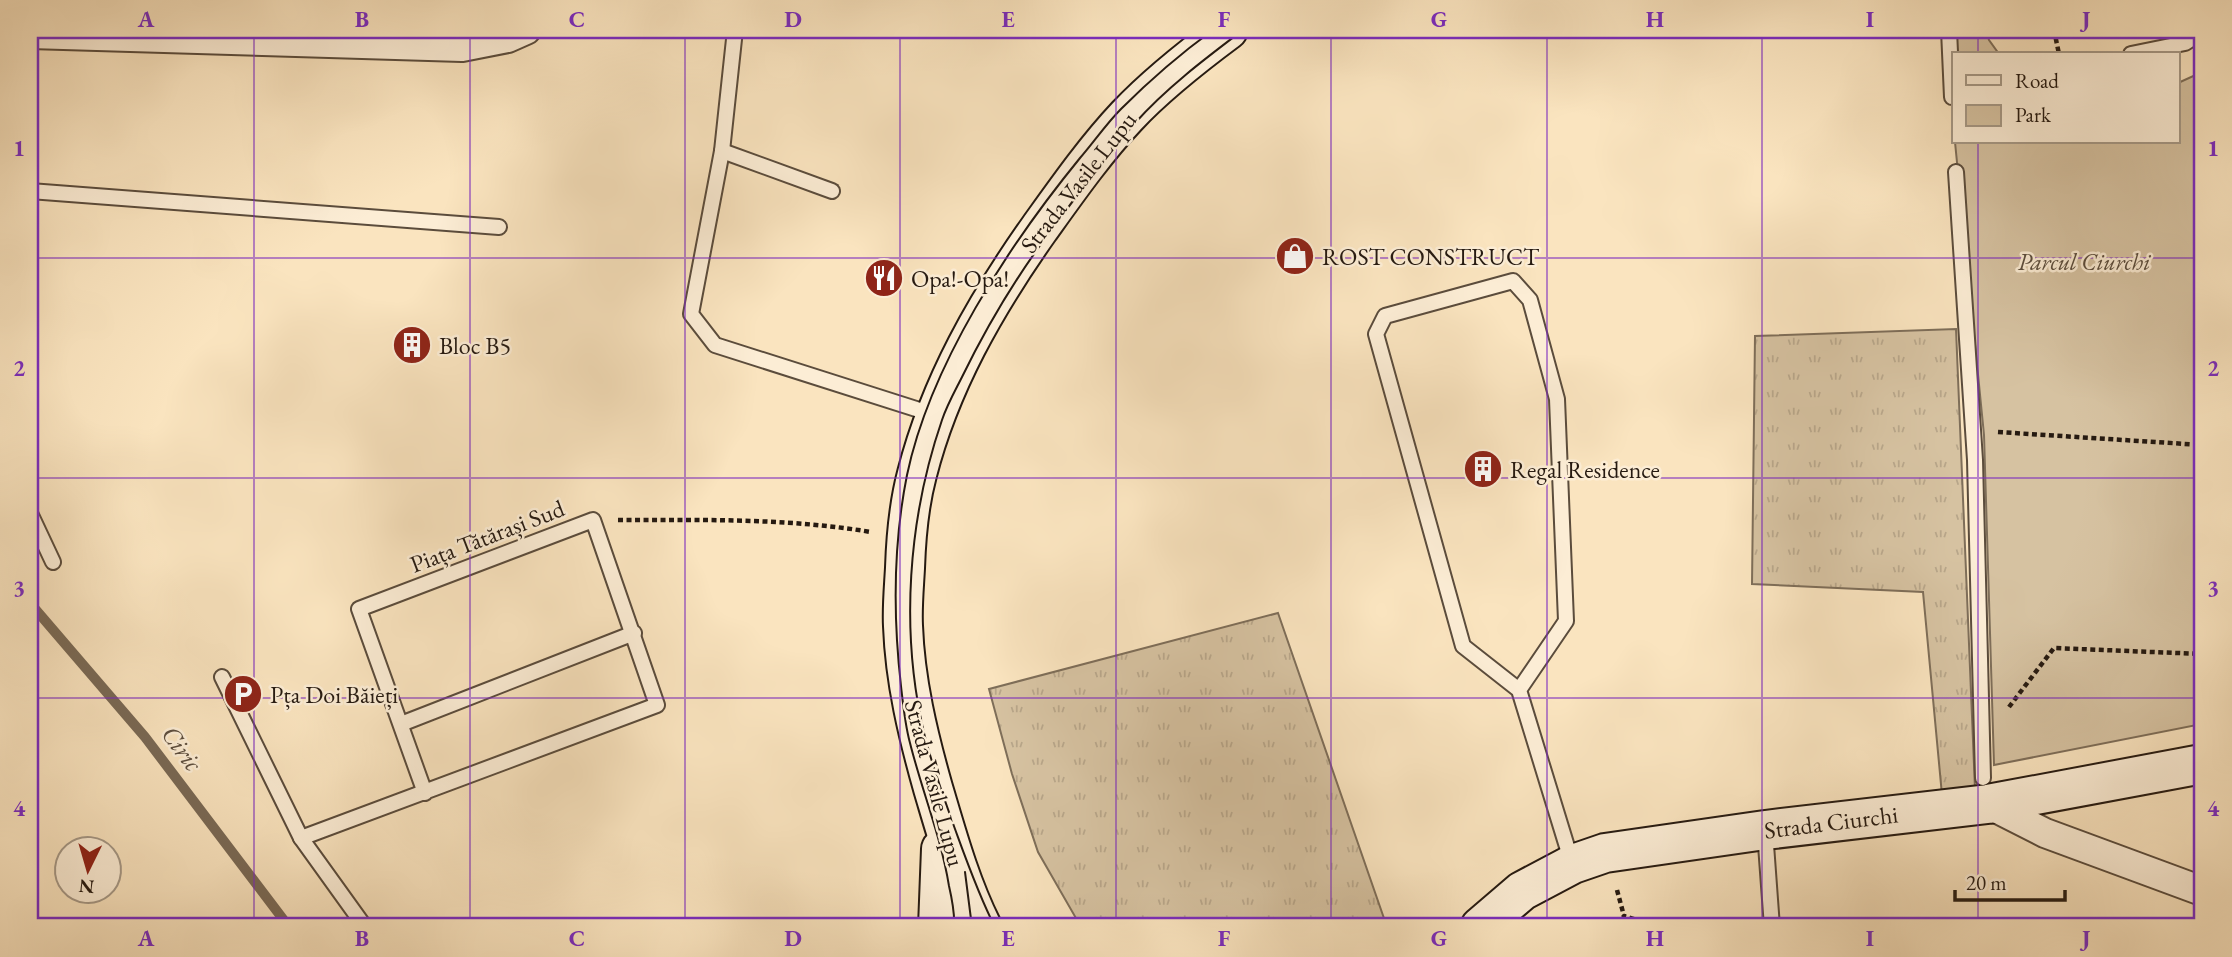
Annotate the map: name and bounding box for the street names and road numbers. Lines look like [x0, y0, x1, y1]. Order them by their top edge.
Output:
street label: Strada Vasile Lupu [1013, 105, 1143, 259]
street label: Piața Tătărași Sud [405, 492, 569, 580]
street label: Strada Vasile Lupu [898, 696, 972, 870]
street label: Strada Ciurchi [1762, 798, 1900, 846]

